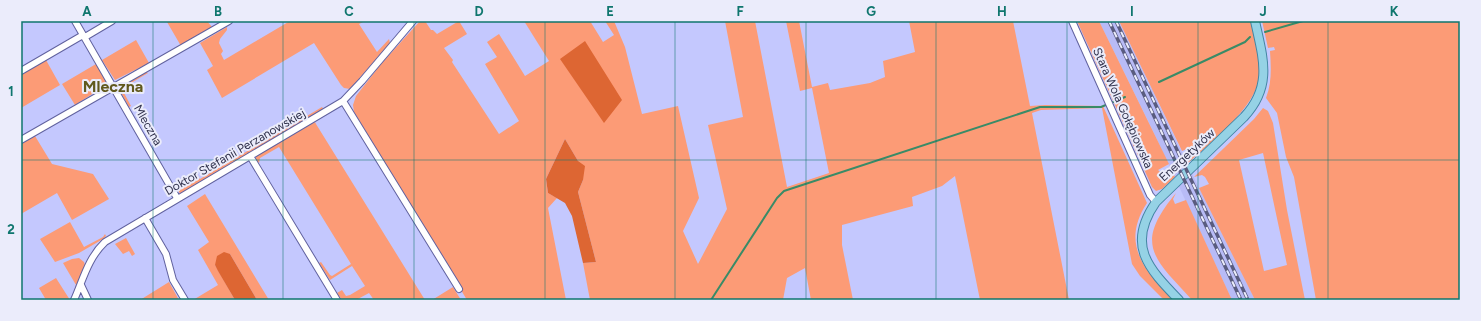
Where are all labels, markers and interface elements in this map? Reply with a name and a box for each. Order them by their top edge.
text: A [82,4,92,19]
text: B [214,4,222,19]
text: C [344,4,354,19]
text: D [474,4,484,19]
text: E [606,4,614,19]
text: F [736,4,744,19]
text: G [866,4,876,19]
text: H [997,4,1007,19]
text: I [1130,4,1134,19]
text: J [1259,4,1267,19]
text: K [1390,4,1399,19]
street label: Stara Wola Gołębiowska [1090,46,1156,170]
district label: Mleczna [83,77,143,96]
text: 1 [8,84,14,99]
street label: Mleczna [131,102,165,148]
street label: Doktor Stefanii Perzanowskiej [162,106,308,198]
street label: Energetyków [1156,125,1218,184]
text: 2 [7,222,15,237]

